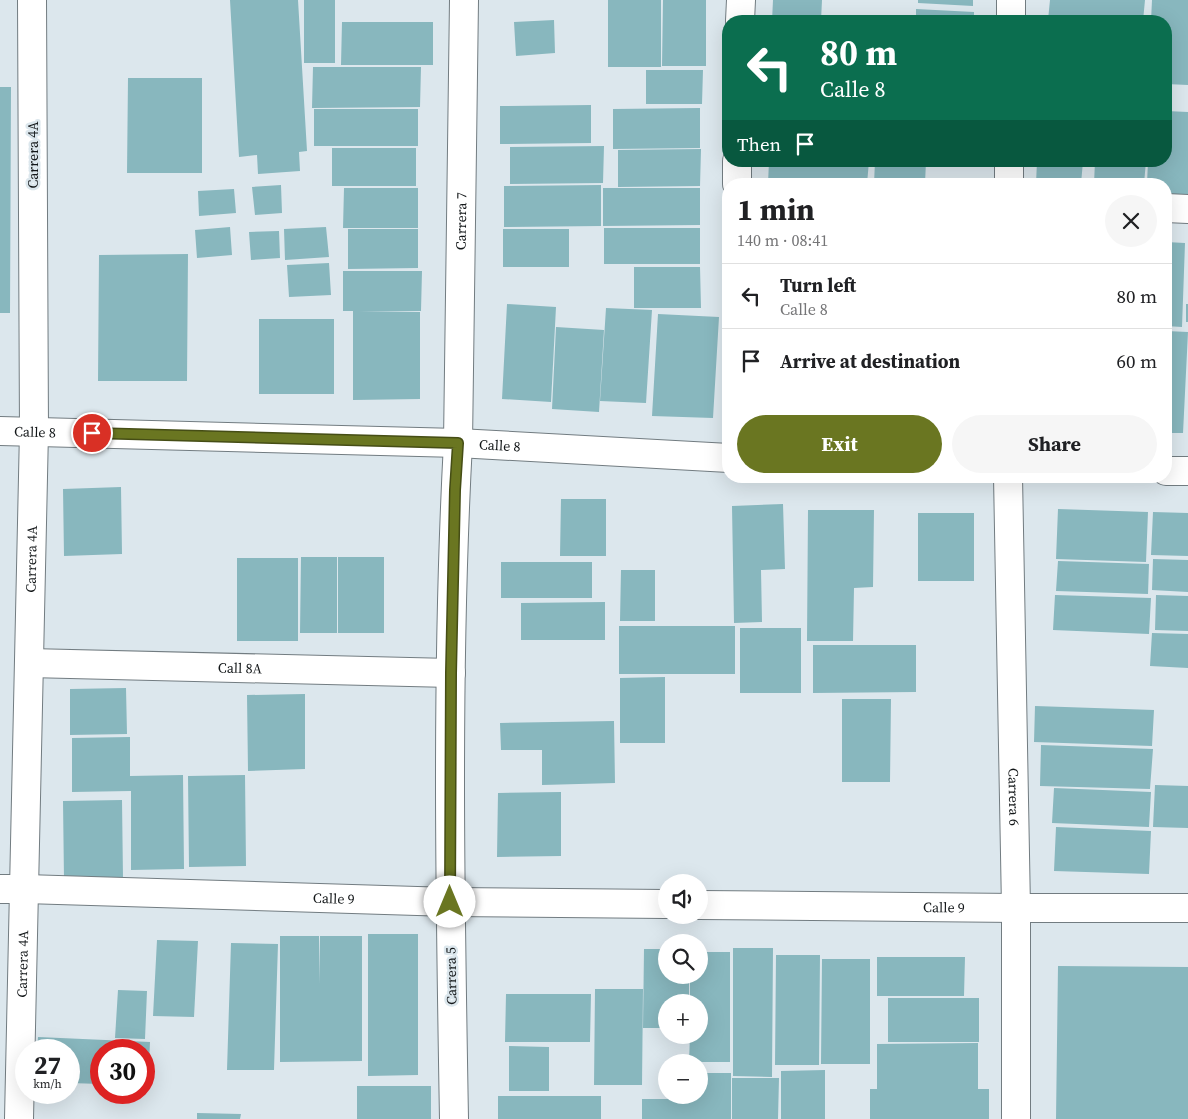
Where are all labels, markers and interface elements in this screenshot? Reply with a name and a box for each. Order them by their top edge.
text: 80 m [820,29,897,77]
icon: left [737,35,802,100]
text: Calle 8 [820,74,886,104]
street label: Carrera 4A [23,121,43,189]
icon: arrive [791,130,819,158]
text: Then [737,131,781,157]
text: 1 min [737,189,815,230]
street label: Carrera 7 [451,192,471,250]
button: close [1105,195,1157,247]
text: 140 m · 08:41 [737,229,828,251]
text: Turn left [780,272,856,298]
icon: left [737,282,765,310]
text: 80 m [1116,283,1157,309]
text: Calle 8 [780,298,828,320]
icon: arrive [737,347,765,375]
text: Arrive at destination [780,348,960,374]
text: 60 m [1116,348,1157,374]
pin [71,412,113,454]
button: Exit [737,415,942,473]
button: Share [952,415,1157,473]
icon: arrive [78,419,106,447]
street label: Calle 8 [14,421,56,442]
street label: Calle 8 [478,434,521,456]
street label: Carrera 4A [20,525,42,593]
street label: Call 8A [218,657,263,679]
street label: Carrera 6 [1003,768,1024,826]
map controls [658,874,708,1104]
button: sound [658,874,708,924]
position arrow [423,875,475,927]
street label: Calle 9 [313,888,355,909]
street label: Calle 9 [923,897,965,918]
street label: Carrera 4A [12,929,33,998]
button: search [658,934,708,984]
street label: Carrera 5 [440,947,462,1005]
button: + [658,994,708,1044]
speed limit sign: 30 [90,1039,155,1104]
text: 27 [34,1048,61,1082]
button: − [658,1054,708,1104]
text: km/h [33,1076,62,1092]

